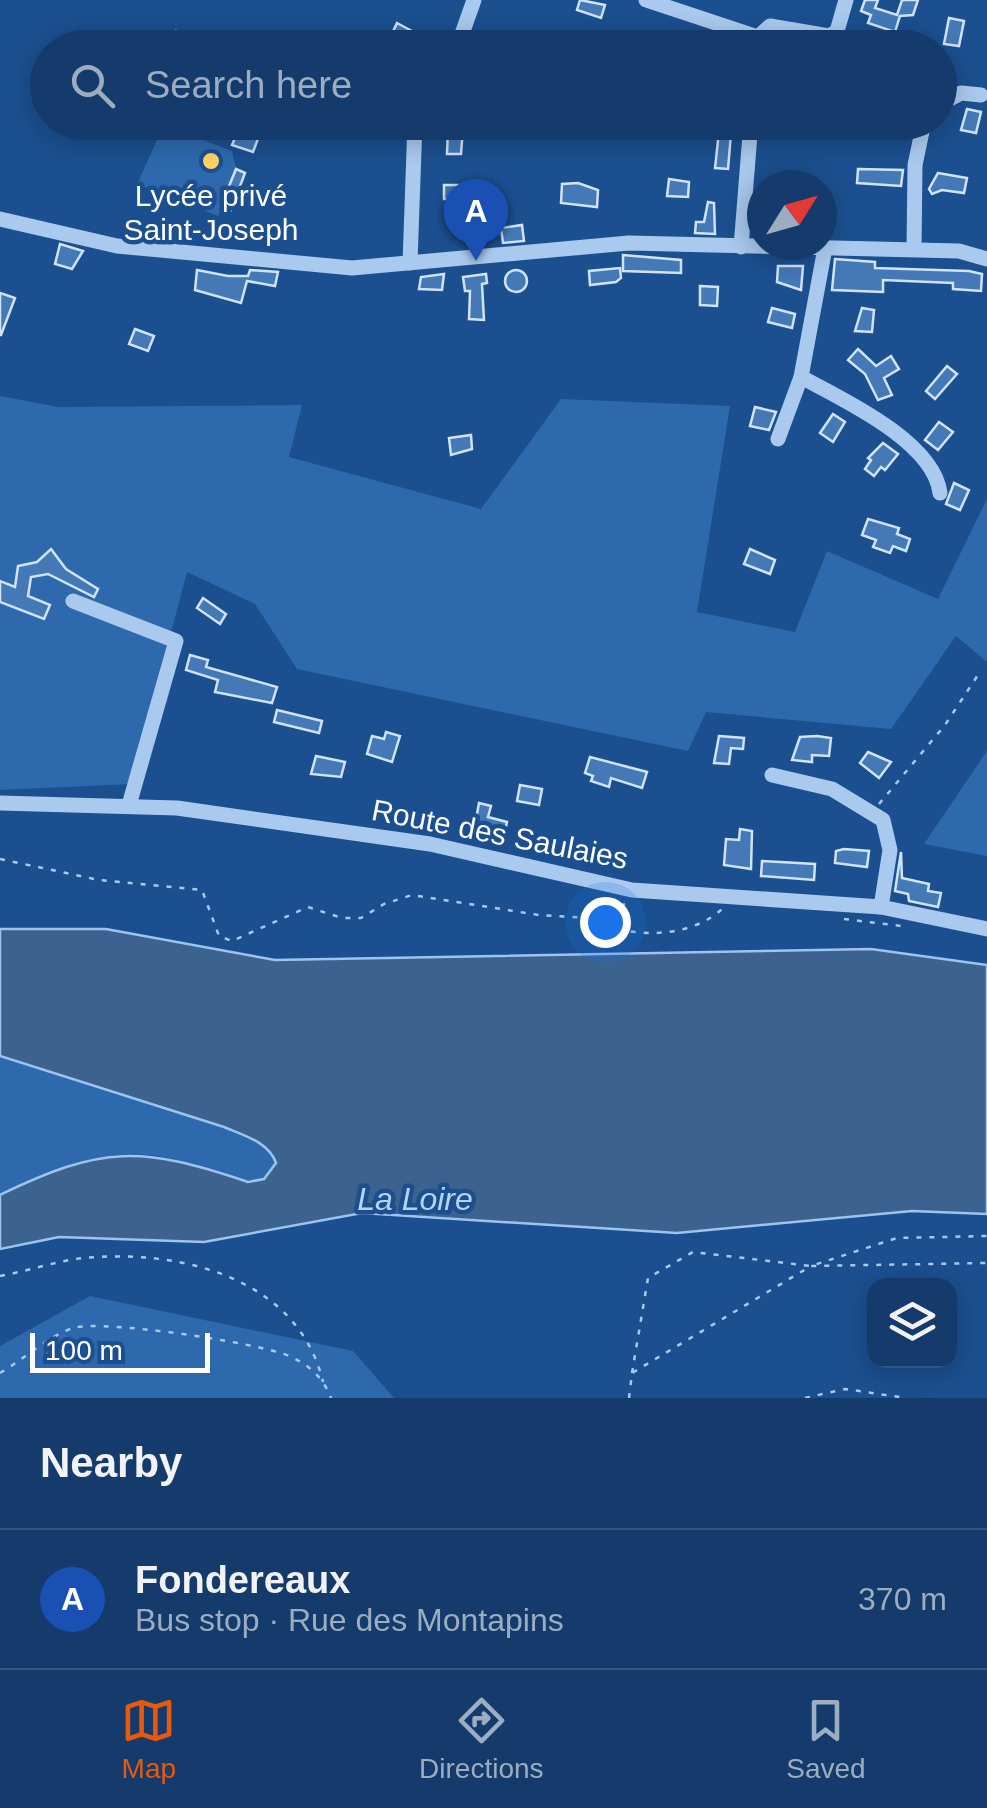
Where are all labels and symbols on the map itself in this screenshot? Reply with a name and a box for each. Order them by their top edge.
marker: Lycée privé Saint-Joseph [200,150,222,172]
north arrow [747,170,837,260]
pin: A [444,178,508,261]
place label: Lycée privé Saint-Joseph [123,179,299,246]
street label: Route des Saulaies [369,793,631,875]
your location [580,897,631,948]
water label: La Loire [357,1181,473,1217]
scale bar [30,1328,210,1372]

